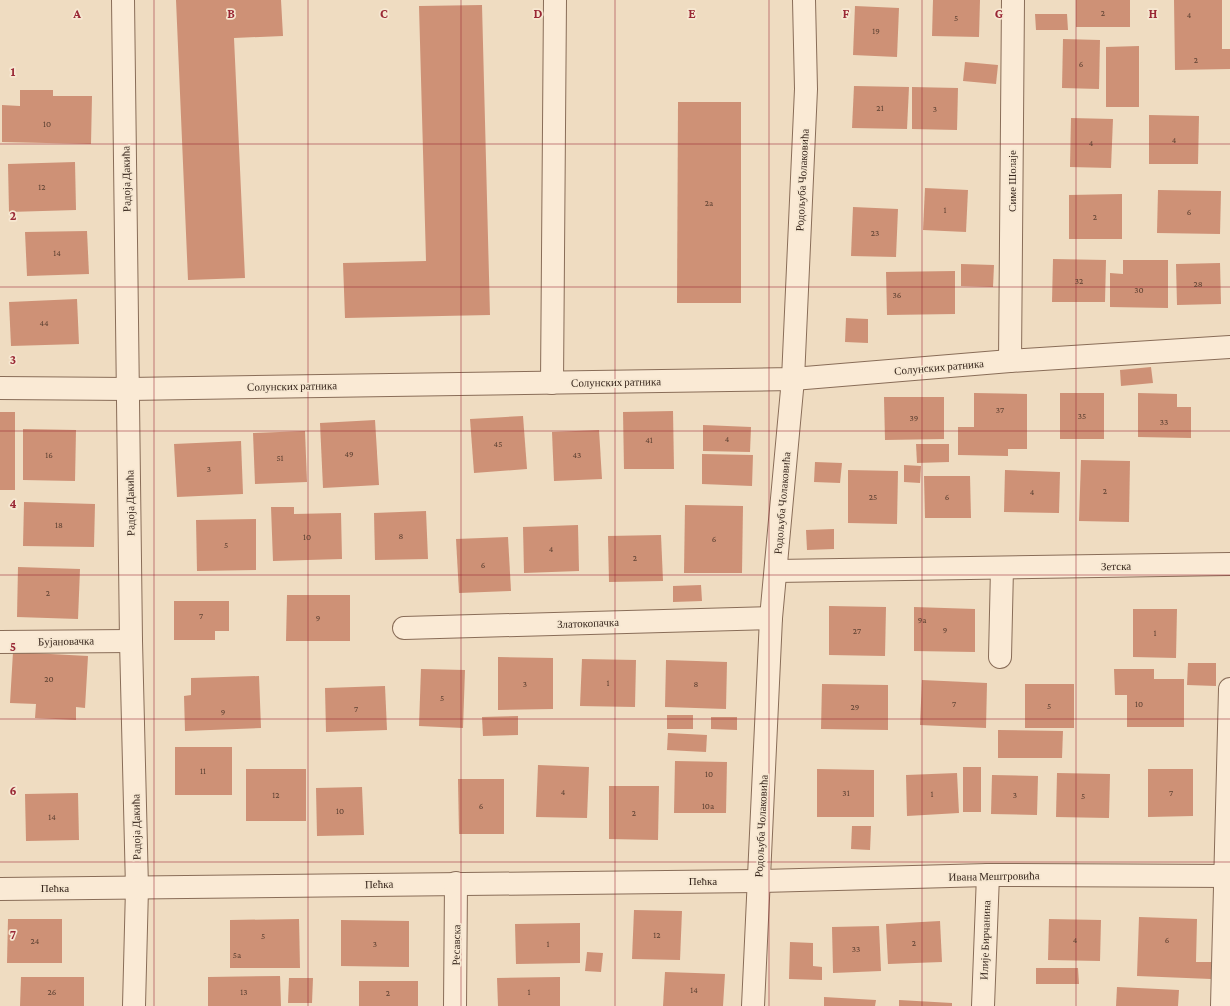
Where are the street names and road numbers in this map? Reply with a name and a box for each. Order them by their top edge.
street label: Родољуба Чолаковића [793,128,811,232]
street label: Радоја Дакића [119,146,133,212]
street label: Симе Шолаје [1006,150,1018,212]
street label: Солунских ратника [894,357,984,377]
street label: Солунских ратника [571,375,661,389]
street label: Солунских ратника [247,379,337,393]
street label: Родољуба Чолаковића [772,451,792,555]
street label: Радоја Дакића [123,470,137,536]
street label: Зетска [1101,560,1131,572]
street label: Златокопачка [557,616,619,630]
street label: Бујановачка [38,635,94,647]
street label: Родољуба Чолаковића [752,774,770,878]
street label: Радоја Дакића [129,794,143,860]
street label: Ивана Мештровића [948,869,1040,883]
street label: Пећка [689,875,717,887]
street label: Пећка [365,878,393,890]
street label: Пећка [41,882,69,894]
street label: Илије Бирчанина [978,900,992,980]
street label: Ресавска [450,924,462,966]

